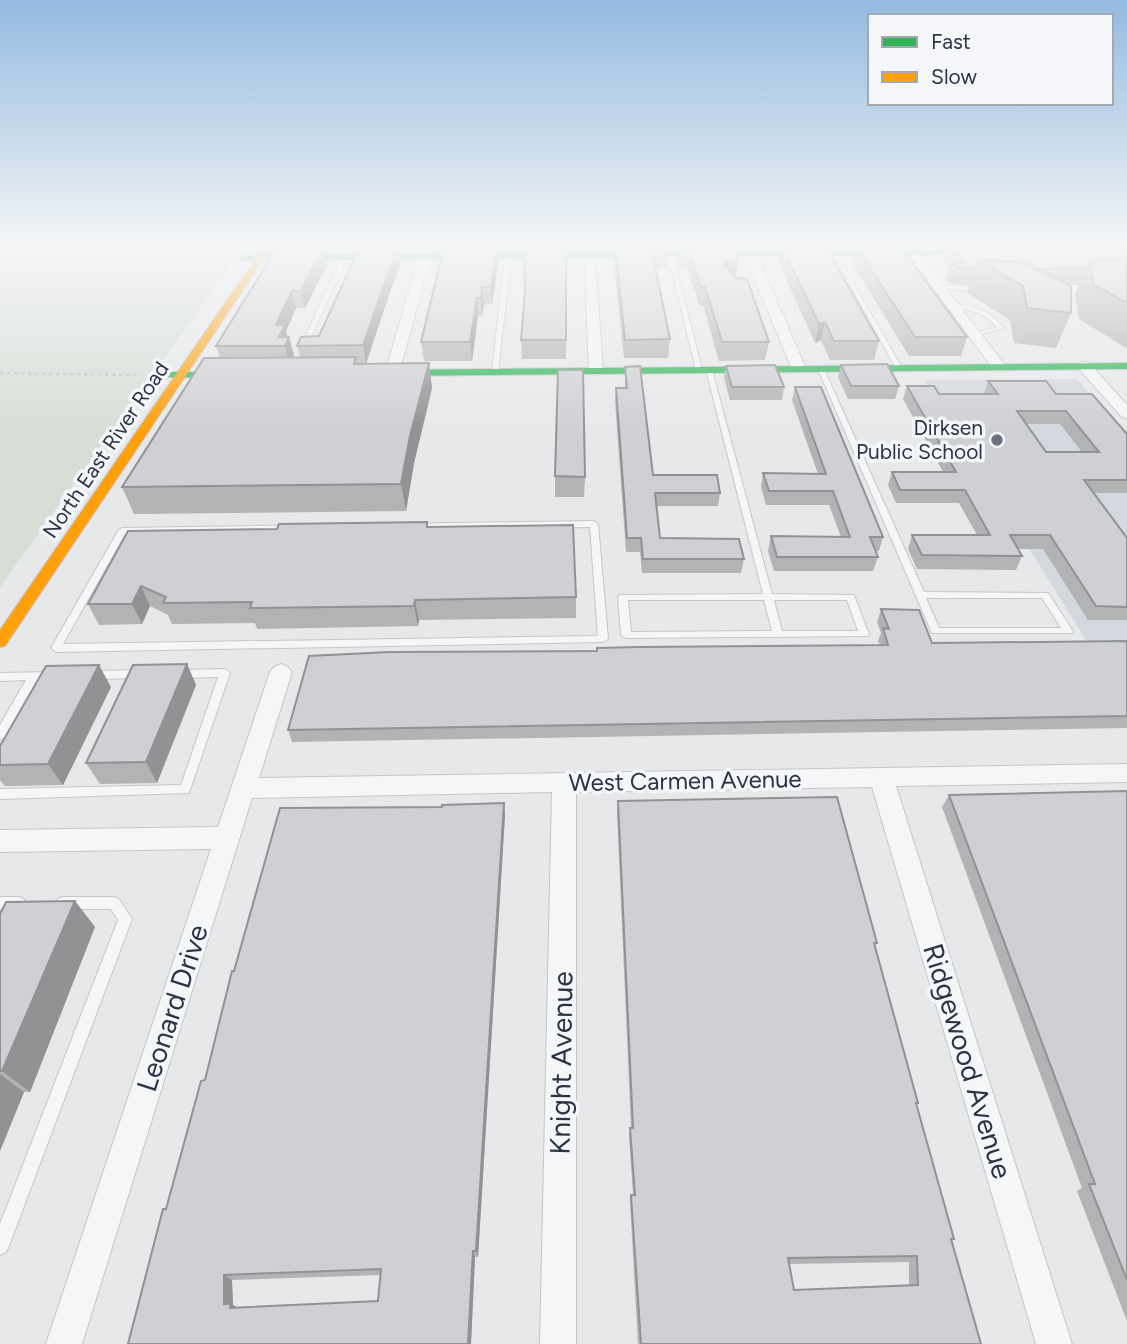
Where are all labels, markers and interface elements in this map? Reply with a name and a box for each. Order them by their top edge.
legend [868,14,1113,105]
text: Fast [931,29,971,54]
text: Slow [931,64,977,89]
street label: North East River Road [37,357,174,543]
place label: Dirksen Public School [856,415,983,464]
marker: Dirksen Public School [989,432,1005,448]
street label: West Carmen Avenue [568,764,802,797]
street label: Leonard Drive [129,920,215,1096]
street label: Ridgewood Avenue [916,939,1020,1183]
street label: Knight Avenue [542,971,580,1155]

